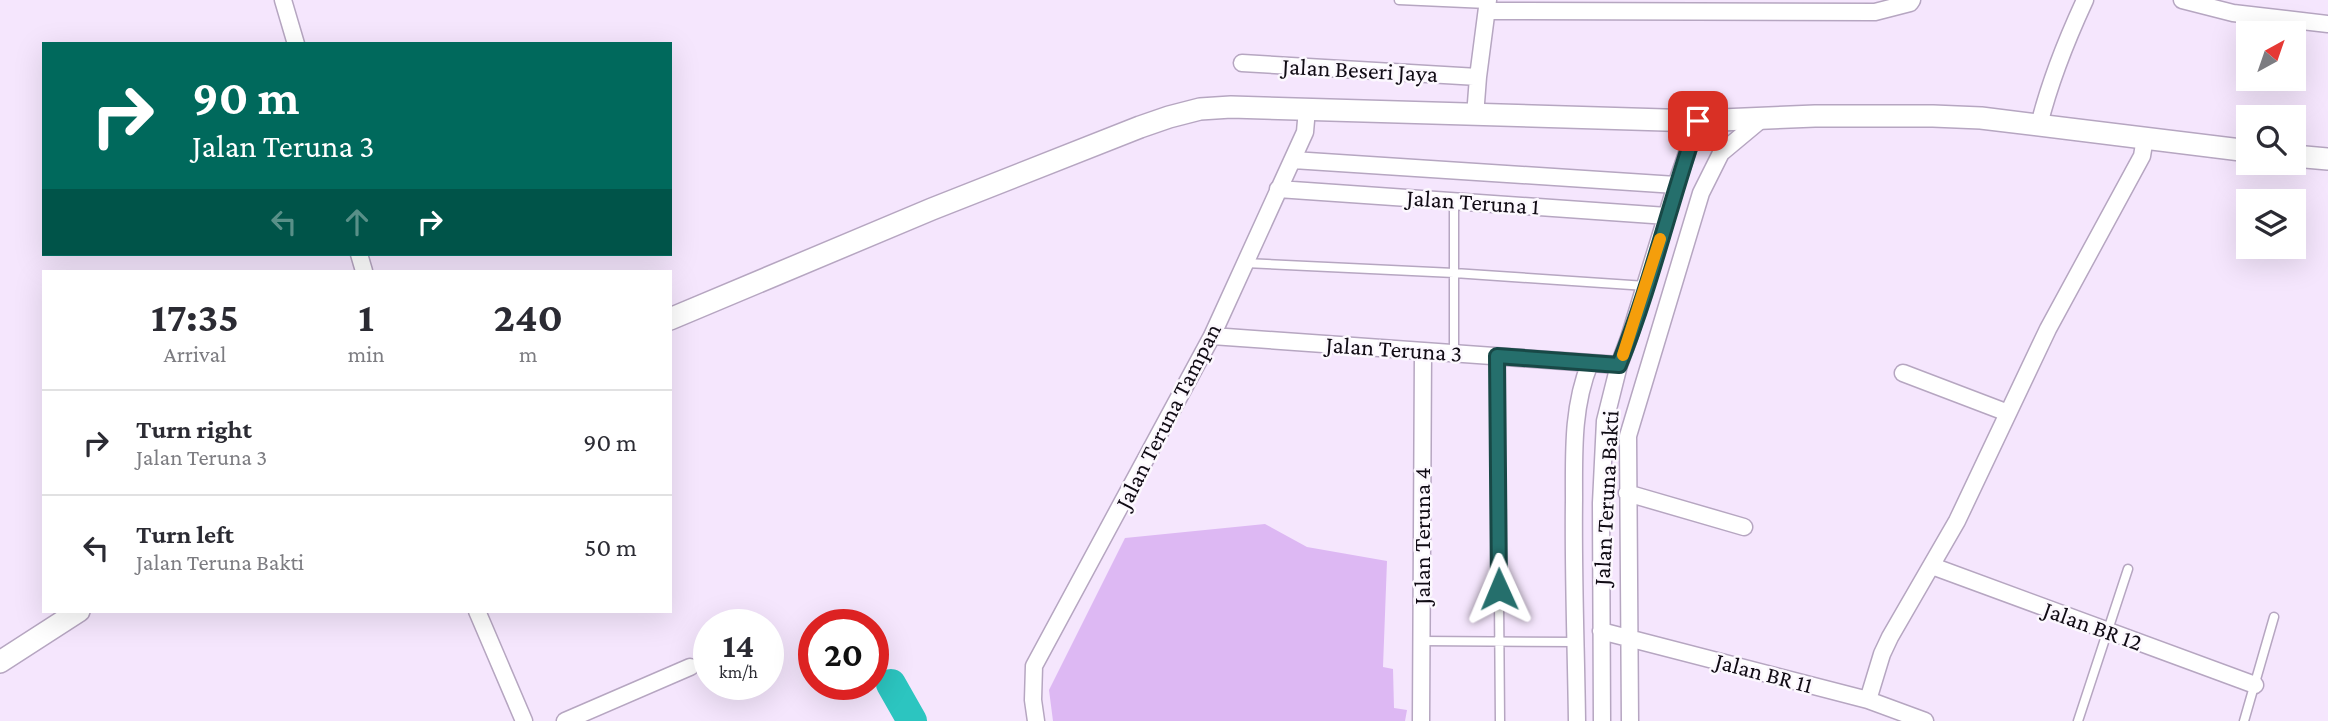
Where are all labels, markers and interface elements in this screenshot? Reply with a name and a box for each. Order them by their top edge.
north arrow [2236,21,2306,91]
map controls [2236,21,2306,259]
street label: Jalan Beseri Jaya [1279,52,1439,87]
icon: right [77,70,168,161]
text: 90 m [192,70,299,125]
pin [1668,91,1728,151]
icon: arrive [1679,102,1717,140]
button: search [2236,105,2306,175]
text: Jalan Teruna 3 [192,128,374,164]
street label: Jalan Teruna 1 [1404,183,1541,220]
button: layers [2236,189,2306,259]
icon: left [265,203,303,241]
icon: ahead [338,203,376,241]
icon: right [411,203,449,241]
text: 17:35 [151,293,239,340]
text: 1 [358,293,374,340]
text: 240 [494,293,563,340]
street label: Jalan Teruna Tampan [1108,318,1226,515]
street label: Jalan Teruna 3 [1323,330,1463,367]
text: Arrival [164,341,226,367]
text: min [348,341,385,367]
text: m [519,341,538,367]
street label: Jalan Teruna Bakti [1587,410,1624,588]
text: Turn right [136,415,252,444]
icon: right [77,424,115,462]
text: 90 m [583,428,637,457]
text: Jalan Teruna 3 [136,444,267,470]
street label: Jalan Teruna 4 [1408,467,1435,607]
text: Turn left [136,520,234,549]
icon: left [77,529,115,567]
text: 50 m [584,533,637,562]
text: Jalan Teruna Bakti [136,549,304,575]
position arrow [1462,552,1536,626]
street label: Jalan BR 12 [2038,594,2146,656]
speed limit sign: 20 [798,609,889,700]
text: 14 [723,626,754,665]
street label: Jalan BR 11 [1710,646,1816,698]
text: km/h [719,662,758,682]

